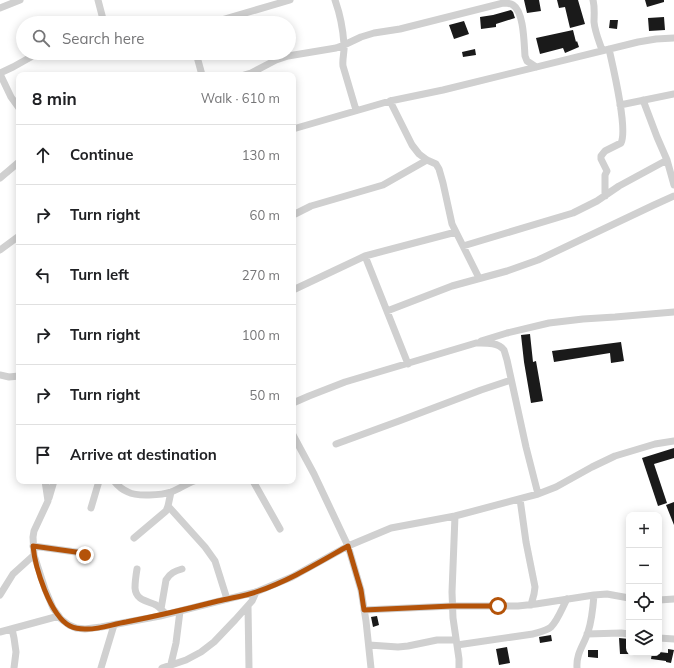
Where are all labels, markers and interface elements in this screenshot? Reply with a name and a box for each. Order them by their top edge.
search box [16,16,296,60]
icon: search [30,27,52,49]
text: Search here [62,29,144,48]
text: 8 min [32,88,77,109]
text: Walk · 610 m [201,90,280,106]
icon: ahead [32,144,54,166]
text: Continue [70,145,133,164]
text: 130 m [242,147,280,163]
icon: right [32,204,54,226]
text: Turn right [70,205,140,224]
text: 60 m [250,207,280,223]
icon: left [32,264,54,286]
text: Turn left [70,265,129,284]
text: 270 m [242,267,280,283]
icon: right [32,324,54,346]
text: Turn right [70,325,140,344]
text: 100 m [242,327,280,343]
icon: right [32,384,54,406]
text: Turn right [70,385,140,404]
text: 50 m [250,387,280,403]
icon: arrive [32,444,54,466]
text: Arrive at destination [70,445,217,464]
map controls [626,512,662,656]
button: + [626,512,662,548]
route end [76,546,94,564]
button: − [626,548,662,584]
button: locate [626,584,662,620]
route start [489,597,507,615]
button: layers [626,620,662,656]

